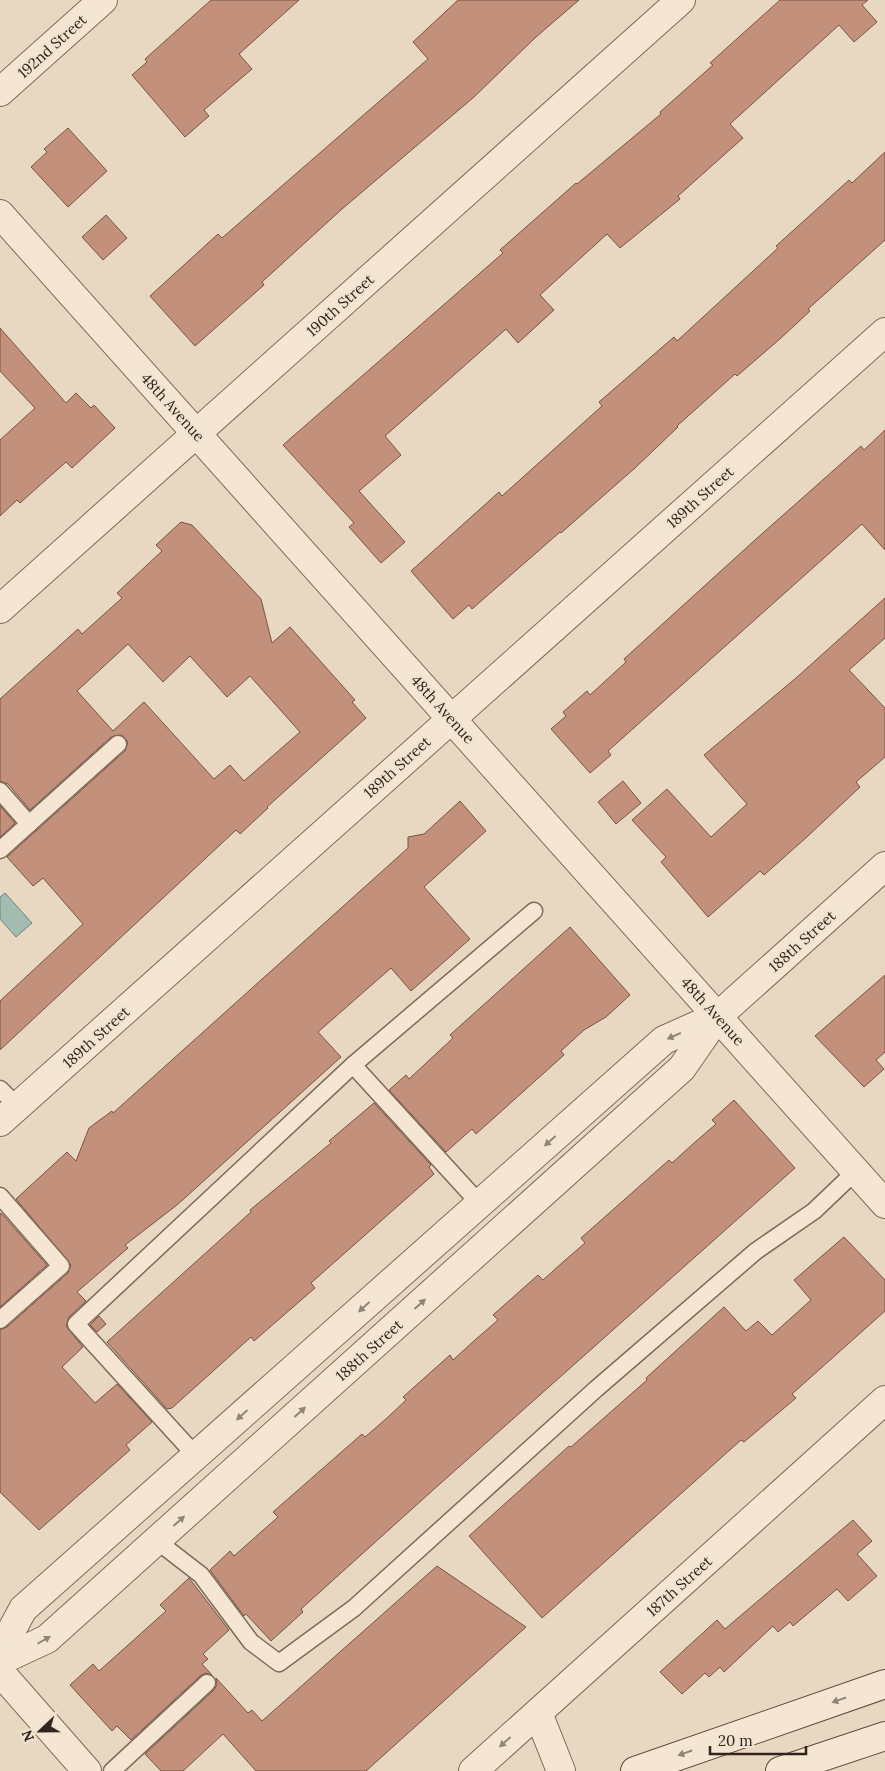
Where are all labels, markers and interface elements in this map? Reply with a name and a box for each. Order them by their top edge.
street label: 192nd Street [13,10,91,82]
street label: 190th Street [302,269,378,340]
street label: 48th Avenue [137,369,209,445]
street label: 189th Street [663,462,738,532]
street label: 48th Avenue [407,671,479,747]
street label: 189th Street [360,732,435,802]
street label: 188th Street [765,906,840,976]
street label: 48th Avenue [677,973,749,1049]
street label: 189th Street [59,1002,134,1072]
one-way arrow [667,1032,681,1040]
one-way arrow [545,1135,557,1147]
one-way arrow [414,1298,427,1309]
one-way arrow [358,1301,370,1313]
street label: 188th Street [332,1315,407,1385]
one-way arrow [293,1407,306,1418]
one-way arrow [237,1409,249,1421]
one-way arrow [173,1515,185,1527]
street label: 187th Street [642,1551,716,1621]
one-way arrow [37,1635,50,1644]
one-way arrow [831,1696,846,1704]
north arrow [15,1706,65,1756]
scale bar [710,1724,806,1756]
text: N [18,1727,38,1744]
text: 20 m [718,1731,753,1750]
one-way arrow [500,1736,512,1748]
one-way arrow [678,1750,693,1757]

